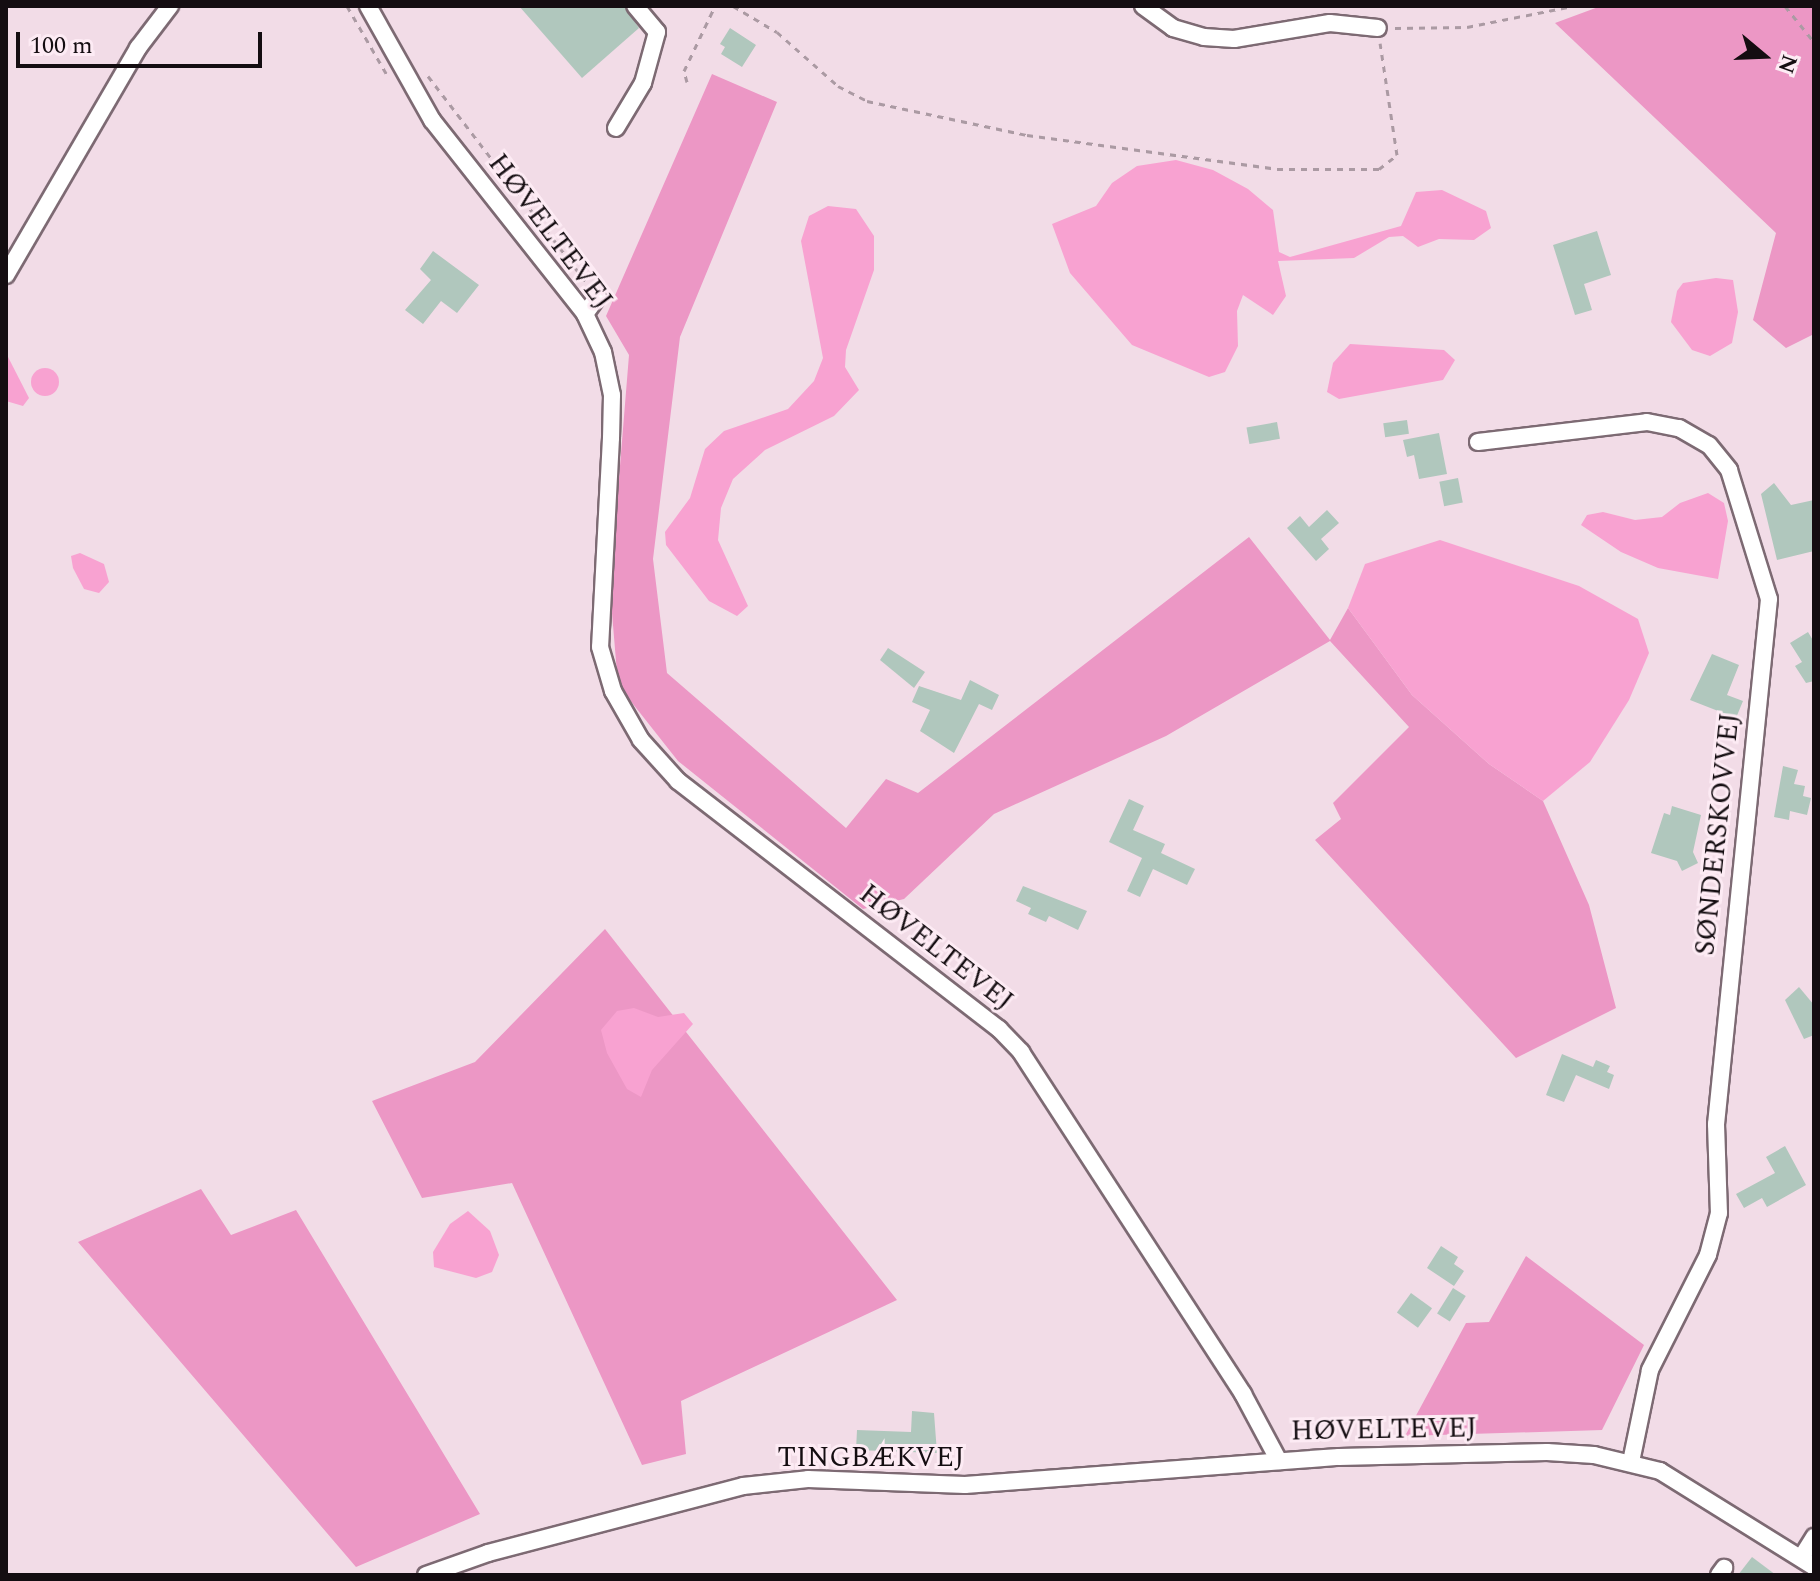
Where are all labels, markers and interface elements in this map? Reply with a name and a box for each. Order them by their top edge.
scale bar [20,16,266,66]
north arrow [1724,16,1804,96]
text: 100 m [30,28,93,64]
text: N [1769,50,1806,78]
street label: HØVELTEVEJ [480,147,620,317]
street label: SØNDERSKOVVEJ [1689,711,1747,957]
street label: HØVELTEVEJ [852,877,1020,1019]
street label: HØVELTEVEJ [1290,1412,1478,1448]
street label: TINGBÆKVEJ [777,1441,965,1475]

